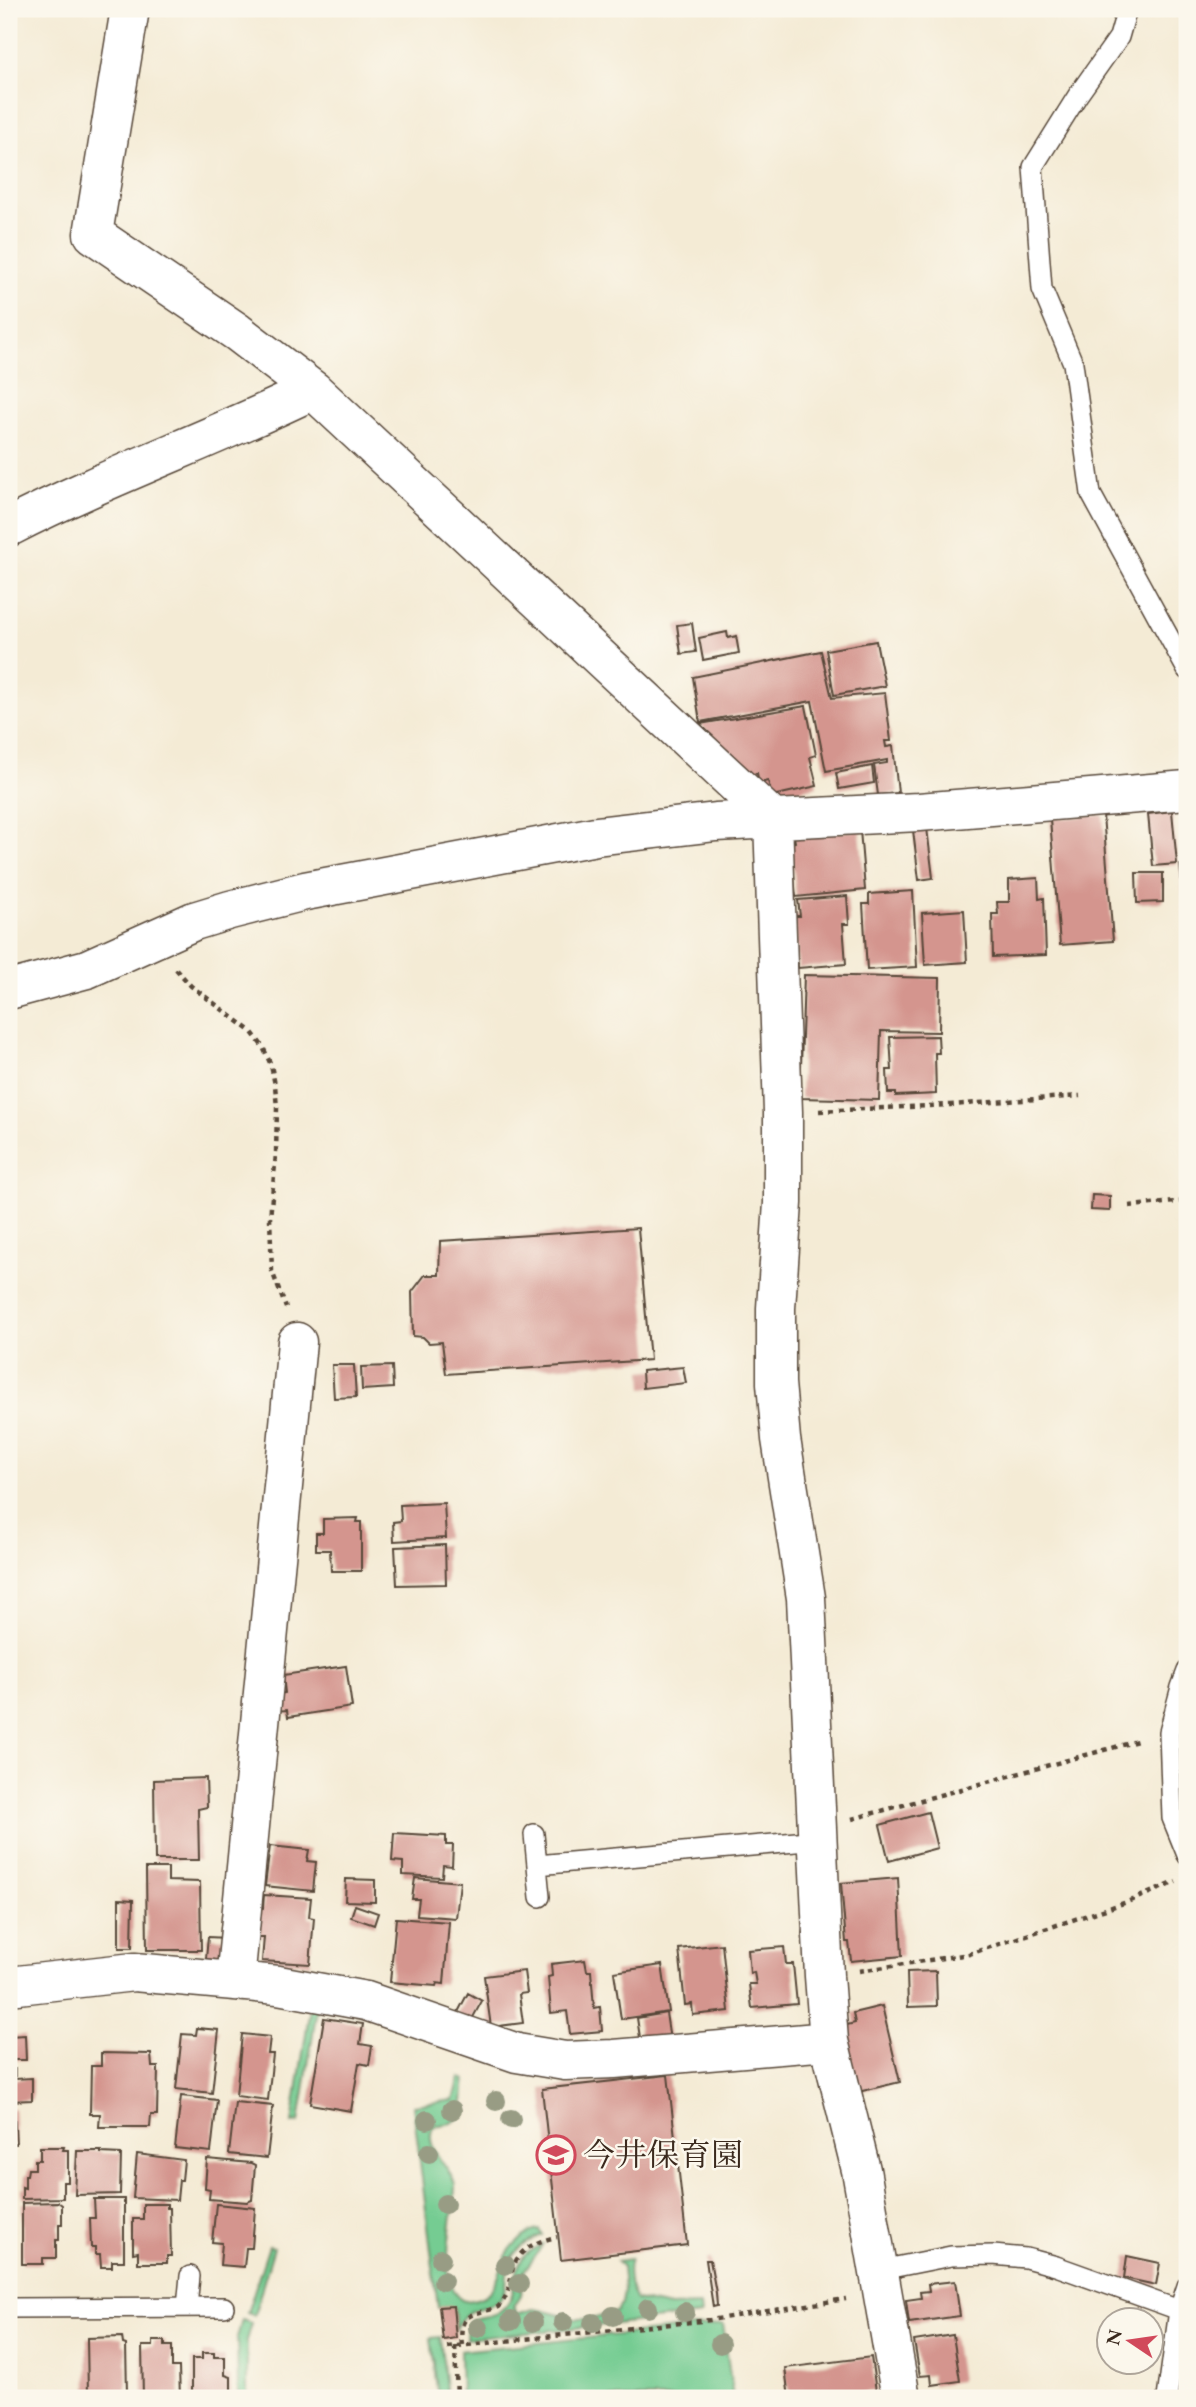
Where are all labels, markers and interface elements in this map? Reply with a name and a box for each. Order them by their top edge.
school or university icon: 今井保育園 [535,2134,577,2176]
place label: 今井保育園 [583,2134,743,2176]
north arrow [1094,2306,1164,2376]
text: N [1100,2326,1128,2348]

